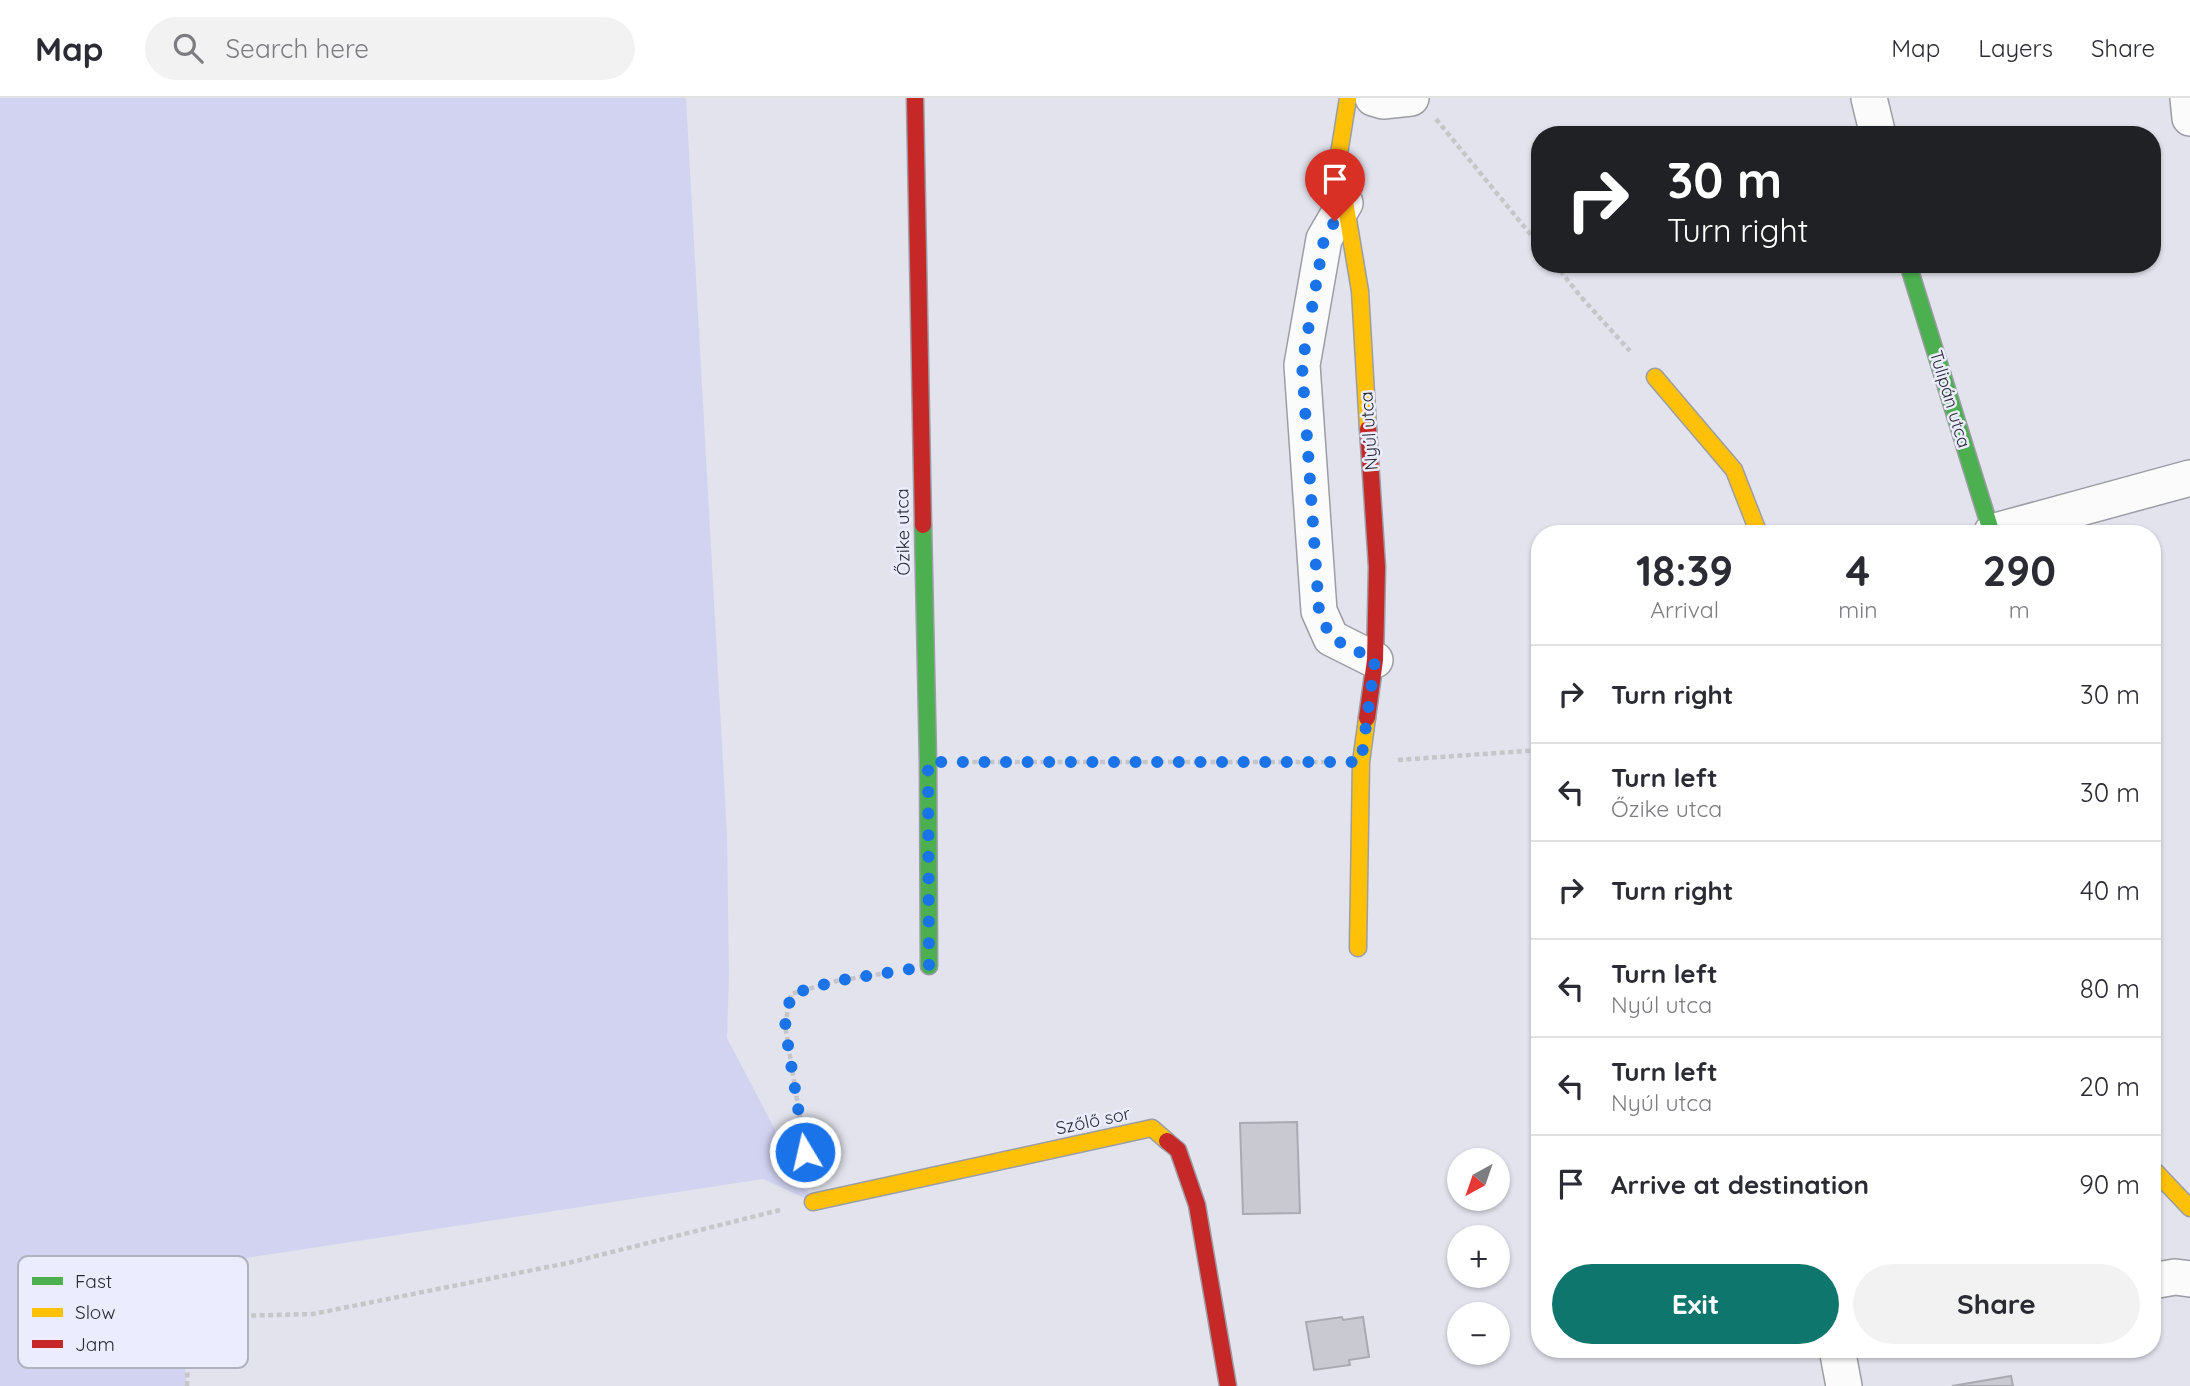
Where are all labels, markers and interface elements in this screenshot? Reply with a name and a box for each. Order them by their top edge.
search box [145,17,635,80]
text: Map [35,28,103,69]
icon: search [169,29,207,67]
text: Search here [225,32,369,65]
text: Map [1891,33,1940,63]
text: Layers [1978,33,2053,63]
text: Share [2091,33,2155,63]
pin [1305,149,1365,221]
text: 30 m [1667,149,1782,210]
icon: right [1552,154,1643,245]
icon: arrive [1316,160,1354,198]
text: Turn right [1667,210,1808,250]
street label: Tulipán utca [1925,347,1976,450]
street label: Nyúl utca [1354,391,1383,471]
street label: Őzike utca [890,488,915,576]
text: 18:39 [1636,544,1733,597]
text: 4 [1845,544,1870,597]
text: 290 [1982,544,2056,597]
text: Arrival [1650,595,1719,624]
text: min [1838,595,1877,624]
text: m [2009,595,2030,624]
icon: right [1552,675,1590,713]
text: Turn right [1611,678,1733,711]
text: 30 m [2080,678,2140,711]
text: Turn left [1611,761,1718,794]
icon: left [1552,773,1590,811]
text: 30 m [2080,776,2140,809]
text: Őzike utca [1611,794,1722,823]
icon: right [1552,871,1590,909]
text: Turn right [1611,874,1733,907]
text: 40 m [2080,874,2140,907]
text: Turn left [1611,957,1718,990]
icon: left [1552,969,1590,1007]
text: 80 m [2080,972,2140,1005]
text: Nyúl utca [1611,990,1712,1019]
text: Turn left [1611,1055,1718,1088]
icon: left [1552,1067,1590,1105]
text: 20 m [2079,1070,2140,1103]
text: Nyúl utca [1611,1088,1712,1117]
street label: Szőlő sor [1053,1101,1132,1140]
position arrow [768,1115,842,1189]
north arrow [1447,1148,1510,1211]
map controls [1447,1148,1510,1365]
icon: arrive [1552,1165,1590,1203]
text: Arrive at destination [1611,1168,1869,1201]
text: 90 m [2079,1168,2140,1201]
button: + [1447,1225,1510,1288]
legend [18,1256,248,1368]
button: Exit [1552,1264,1839,1344]
button: Share [1853,1264,2140,1344]
text: Fast [75,1269,112,1293]
text: Slow [75,1300,116,1324]
button: − [1447,1302,1510,1365]
text: Jam [75,1332,115,1356]

